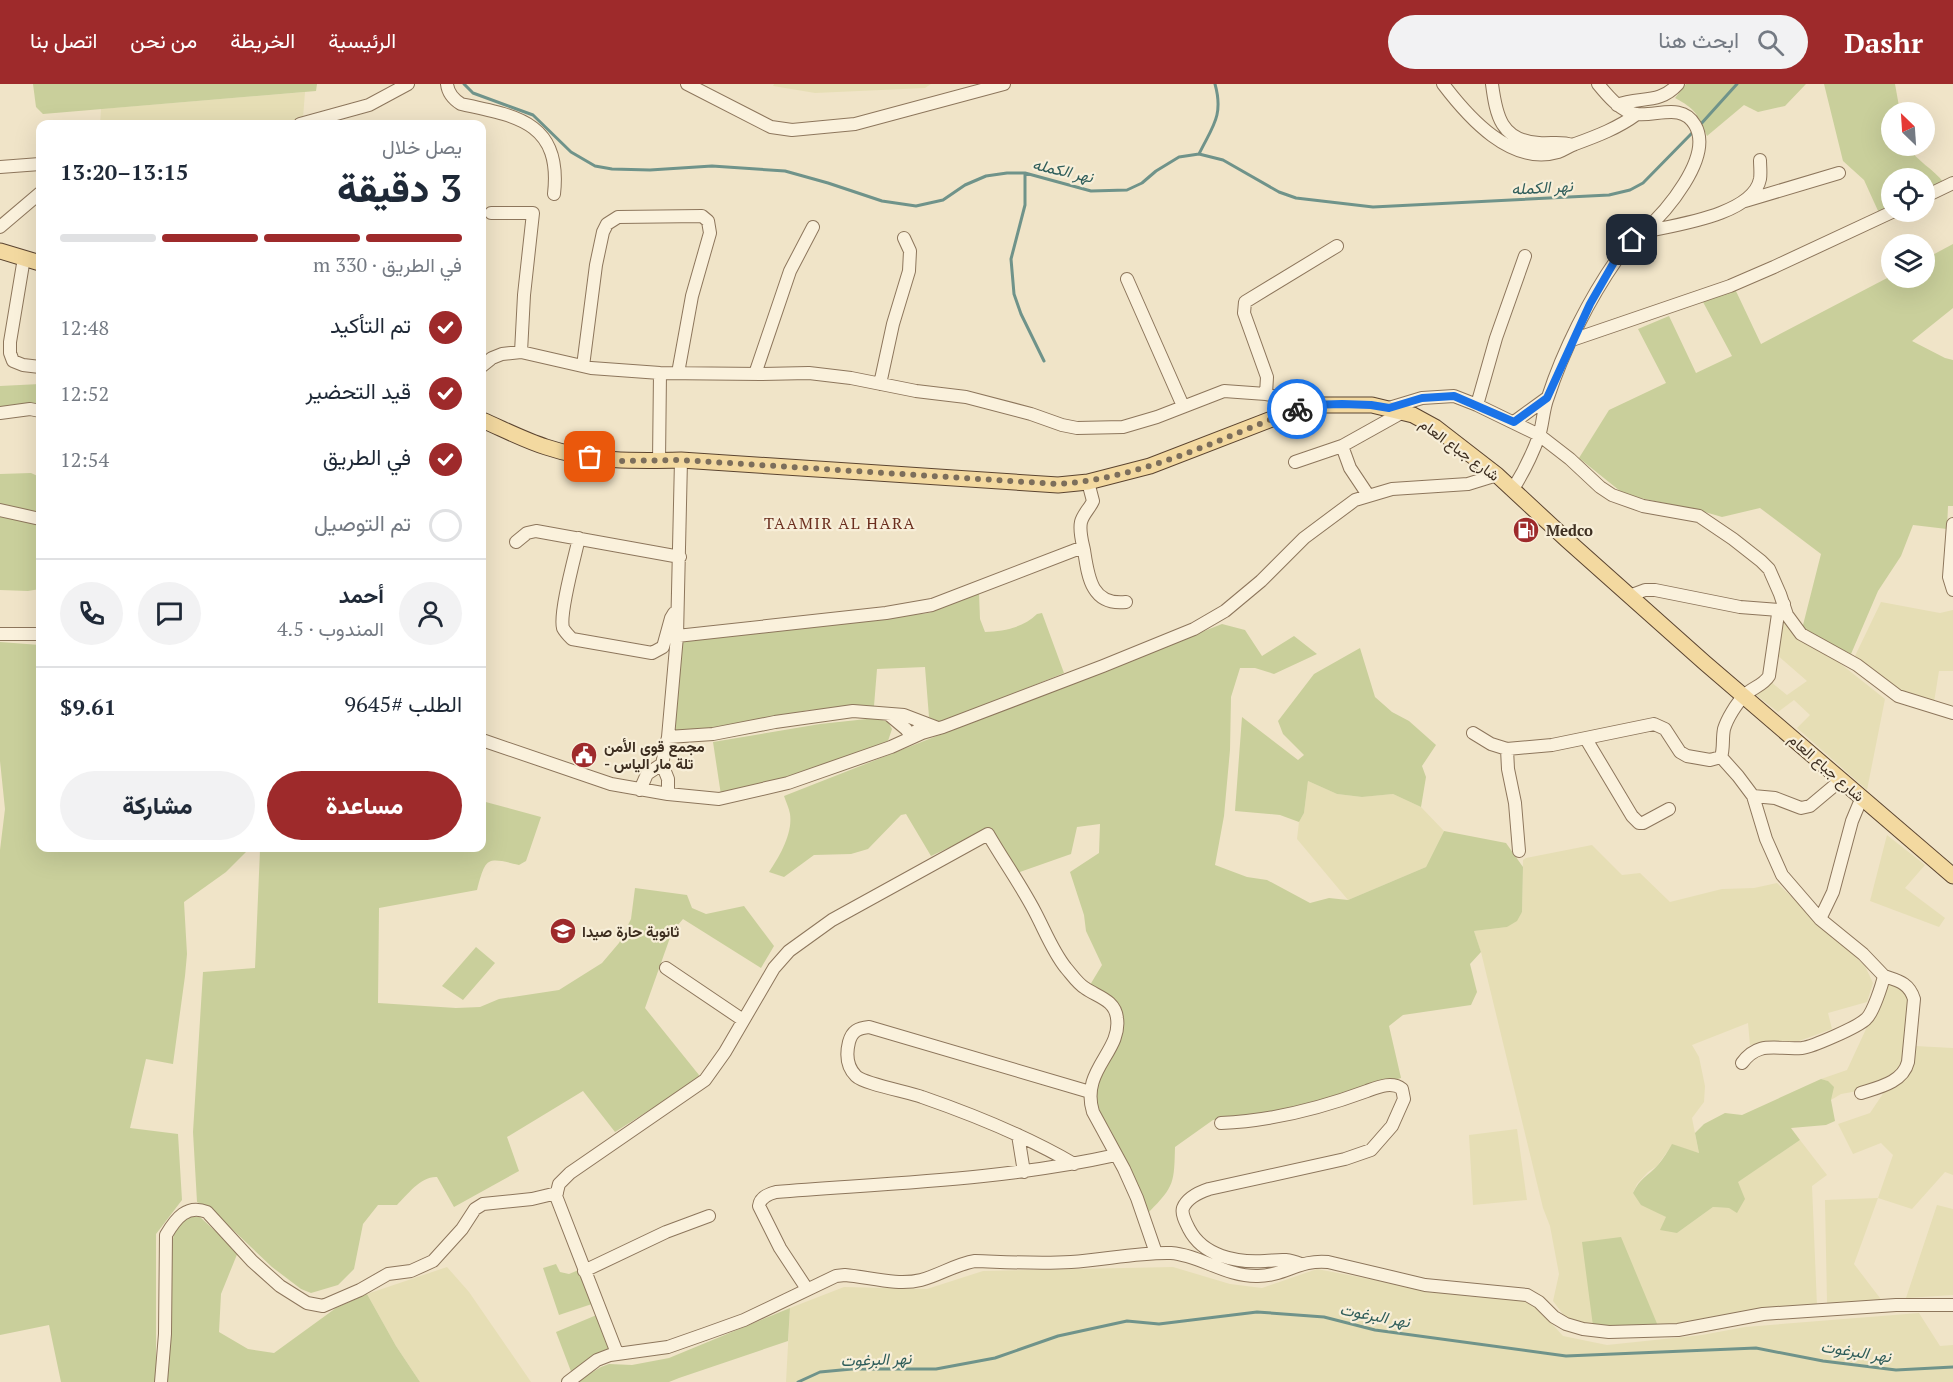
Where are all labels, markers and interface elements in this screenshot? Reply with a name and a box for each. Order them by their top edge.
search box [1388,15,1808,69]
text: Dashr [1844,24,1923,61]
text: ابحث هنا [1658,25,1739,54]
text: اتصل بنا [30,26,97,54]
text: من نحن [130,26,197,54]
text: الخريطة [230,26,295,54]
text: الرئيسية [328,26,396,54]
icon: search [1754,26,1787,59]
north arrow [1881,102,1935,156]
map controls [1881,102,1935,288]
text: يصل خلال [382,133,462,160]
water label: نهر الكمله [1030,152,1097,188]
text: 13:15–13:20 [60,157,188,186]
text: 3 دقيقة [337,161,462,213]
button: locate [1881,168,1935,222]
water label: نهر الكمله [1511,174,1575,200]
pin [1606,214,1657,265]
icon: home [1615,223,1648,256]
button: layers [1881,234,1935,288]
text: في الطريق · 330 m [313,251,462,278]
text: تم التأكيد [330,310,411,339]
icon: check [429,311,462,344]
text: 12:48 [60,314,109,341]
text: قيد التحضير [305,376,411,405]
icon: check [429,377,462,410]
courier [1267,379,1327,439]
text: 12:52 [60,380,109,407]
icon: bike [1281,393,1314,426]
street label: شارع جباع العام [1415,413,1504,487]
pin [564,431,615,482]
icon: bag [573,440,606,473]
text: في الطريق [323,442,411,471]
icon: check [429,443,462,476]
text: 12:54 [60,446,109,473]
text: تم التوصيل [314,508,411,537]
district label: TAAMIR AL HARA [764,512,916,534]
fuel station icon: Medco [1511,515,1541,545]
place label: Medco [1546,520,1593,540]
text: أحمد [339,580,384,609]
button: phone [60,582,123,645]
button: chat [138,582,201,645]
button: person [399,582,462,645]
text: المندوب · 4.5 [277,615,384,642]
text: الطلب #9645 [344,689,462,718]
text: $9.61 [60,692,116,721]
street label: شارع جباع العام [1783,728,1869,807]
place label: مجمع قوى الأمن - تلة مار الياس [604,736,705,773]
public building icon: مجمع قوى الأمن - تلة مار الياس [569,740,599,770]
button: مشاركة [60,771,255,840]
button: مساعدة [267,771,462,840]
school or university icon: ثانوية حارة صيدا [548,916,578,946]
place label: ثانوية حارة صيدا [582,921,679,941]
water label: نهر البرغوت [1338,1297,1413,1333]
water label: نهر البرغوت [1819,1335,1894,1368]
water label: نهر البرغوت [840,1347,913,1371]

